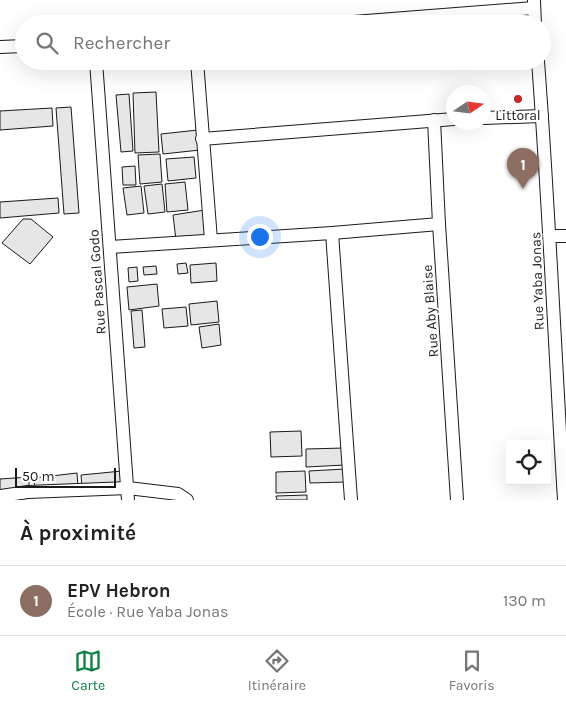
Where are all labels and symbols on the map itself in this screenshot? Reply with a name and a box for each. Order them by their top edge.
north arrow [446,85,491,130]
marker: Littoral [512,93,524,105]
place label: Littoral [495,107,541,124]
pin: 1 [507,148,539,189]
your location [247,224,273,250]
street label: Rue Pascal Godo [85,229,110,335]
street label: Rue Yaba Jonas [527,232,548,330]
street label: Rue Aby Blaise [419,264,442,358]
scale bar [15,465,116,488]

